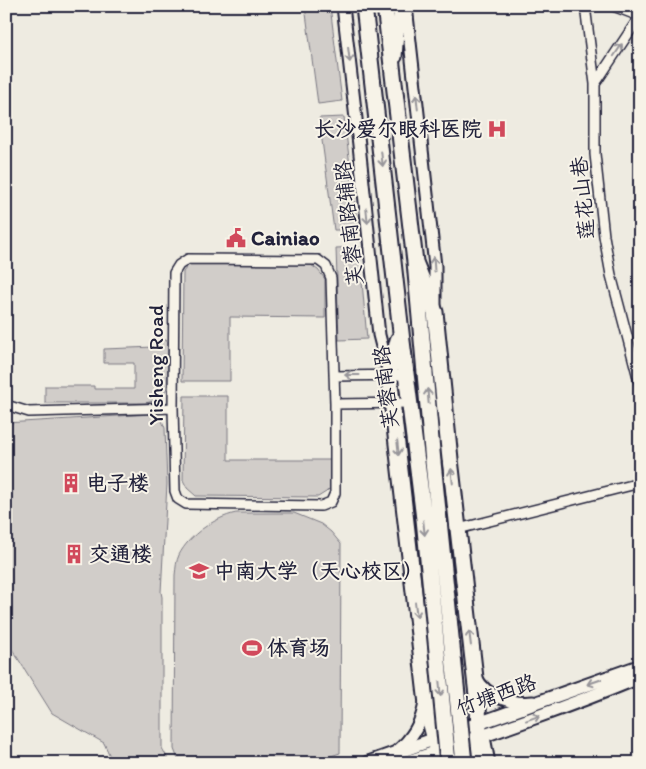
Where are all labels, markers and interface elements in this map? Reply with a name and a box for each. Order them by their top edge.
one-way arrow [613,44,623,58]
one-way arrow [344,46,354,62]
one-way arrow [412,94,422,110]
place label: 长沙爱尔眼科医院 [314,116,482,141]
hospital icon: 长沙爱尔眼科医院 [486,118,508,140]
one-way arrow [377,151,387,167]
street label: 莲花山巷 [566,155,599,241]
street label: 芙蓉南路辅路 [329,159,368,287]
one-way arrow [362,208,372,224]
place label: Cainiao [251,225,320,250]
public building icon: Cainiao [225,227,247,249]
one-way arrow [429,256,439,272]
street label: Yisheng Road [143,305,168,425]
street label: 芙蓉南路 [368,344,403,430]
one-way arrow [345,371,361,380]
one-way arrow [423,388,432,404]
one-way arrow [393,440,403,456]
one-way arrow [447,469,457,485]
place label: 电子楼 [86,470,149,495]
building icon: 电子楼 [60,472,82,494]
one-way arrow [420,519,429,535]
place label: 交通楼 [89,541,152,566]
building icon: 交通楼 [63,543,85,565]
place label: 中南大学（天心校区） [214,558,424,583]
school or university icon: 中南大学（天心校区） [188,560,210,582]
one-way arrow [411,602,421,618]
one-way arrow [465,630,475,646]
place label: 体育场 [267,635,330,660]
sports icon: 体育场 [241,637,263,659]
street label: 竹塘西路 [452,668,540,721]
one-way arrow [587,678,602,687]
one-way arrow [436,681,445,697]
one-way arrow [525,713,540,722]

